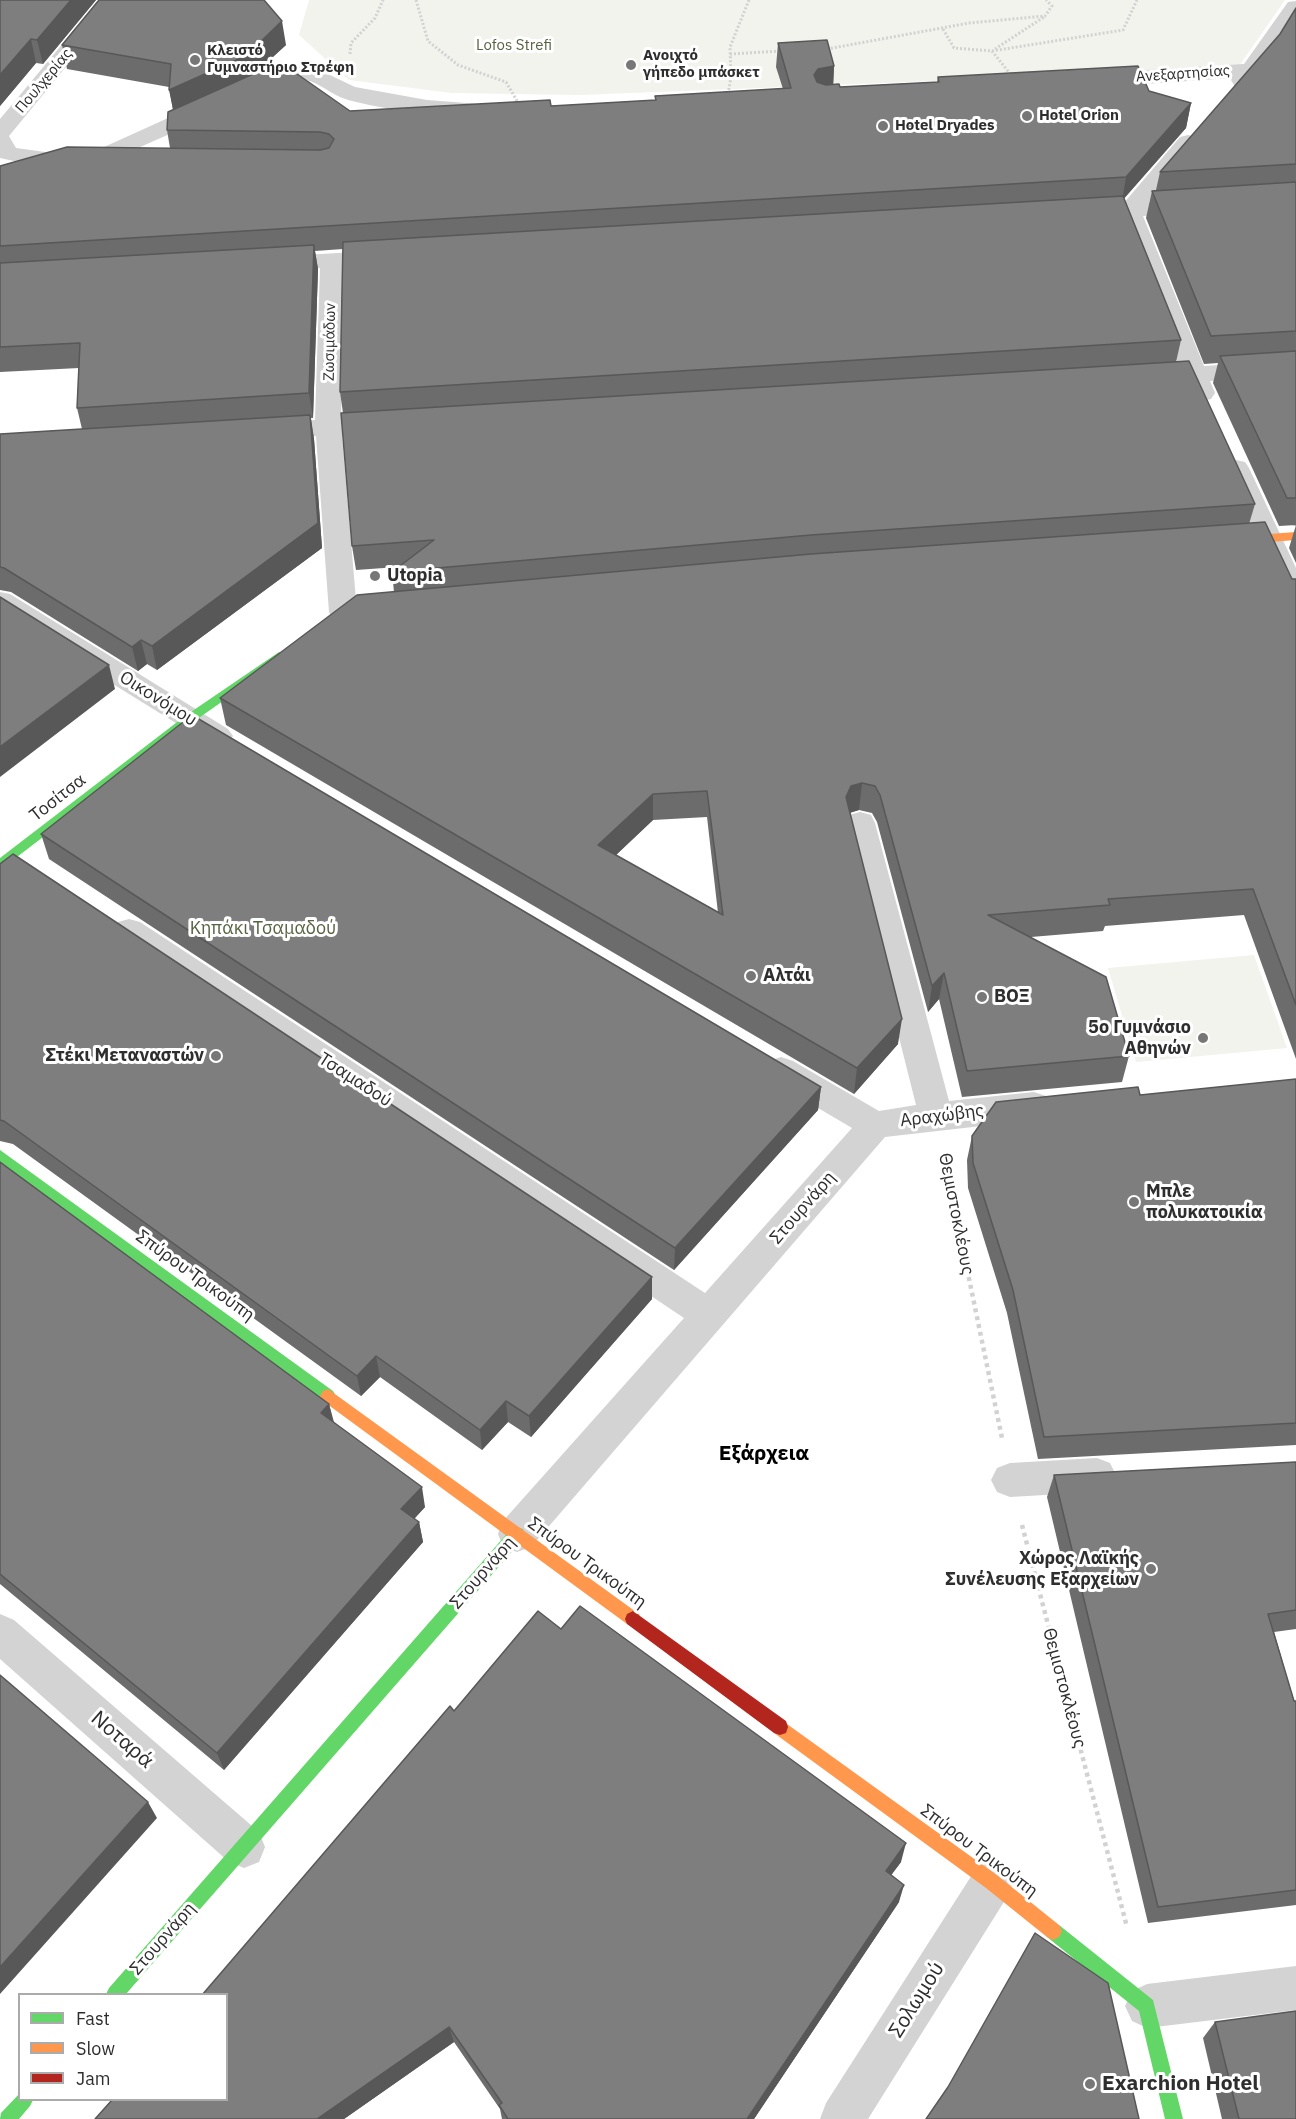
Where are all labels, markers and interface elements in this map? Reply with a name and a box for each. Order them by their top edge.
park label: Lofos Strefi [476,37,552,55]
place label: Κλειστό Γυμναστήριο Στρέφη [207,42,354,77]
street label: Πουλχερίας [12,45,76,117]
place label: Ανοιχτό γήπεδο μπάσκετ [643,47,760,82]
marker: Κλειστό Γυμναστήριο Στρέφη [188,53,202,67]
marker: Ανοιχτό γήπεδο μπάσκετ [624,58,638,72]
street label: Ανεξαρτησίας [1135,62,1231,86]
place label: Hotel Orion [1039,107,1119,125]
marker: Hotel Orion [1020,109,1034,123]
place label: Hotel Dryades [895,117,994,135]
marker: Hotel Dryades [876,119,890,133]
street label: Ζωσιμάδων [320,303,340,381]
place label: Utopia [387,565,443,587]
marker: Utopia [368,569,382,583]
street label: Οικονόμου [115,667,201,731]
street label: Τοσίτσα [26,769,90,827]
park label: Κηπάκι Τσαμαδού [190,918,336,940]
place label: Αλτάι [763,965,811,987]
marker: Αλτάι [744,969,758,983]
place label: ΒΟΞ [994,986,1030,1008]
marker: ΒΟΞ [975,990,989,1004]
place label: 5ο Γυμνάσιο Αθηνών [1088,1017,1191,1060]
marker: 5ο Γυμνάσιο Αθηνών [1196,1031,1210,1045]
place label: Στέκι Μεταναστών [45,1045,204,1067]
street label: Τσαμαδού [314,1048,396,1112]
marker: Στέκι Μεταναστών [209,1049,223,1063]
street label: Αραχώβης [899,1100,985,1132]
street label: Θεμιστοκλέους [934,1151,978,1277]
street label: Στουρνάρη [766,1167,840,1249]
place label: Μπλε πολυκατοικία [1146,1181,1263,1224]
marker: Μπλε πολυκατοικία [1127,1195,1141,1209]
street label: Σπύρου Τρικούπη [132,1226,258,1326]
district label: Εξάρχεια [719,1441,809,1467]
street label: Σπύρου Τρικούπη [524,1513,650,1613]
street label: Στουρνάρη [446,1532,520,1614]
place label: Χώρος Λαϊκής Συνέλευσης Εξαρχείων [945,1548,1139,1590]
marker: Χώρος Λαϊκής Συνέλευσης Εξαρχείων [1144,1562,1158,1576]
street label: Θεμιστοκλέους [1038,1625,1090,1751]
street label: Νοταρά [86,1706,158,1774]
street label: Σπύρου Τρικούπη [916,1800,1042,1902]
street label: Στουρνάρη [126,1898,200,1980]
street label: Σολωμού [884,1957,950,2043]
legend [18,1993,228,2101]
text: Fast [76,2007,110,2030]
text: Slow [76,2037,115,2060]
text: Jam [76,2067,111,2090]
place label: Exarchion Hotel [1102,2071,1259,2097]
marker: Exarchion Hotel [1083,2077,1097,2091]

